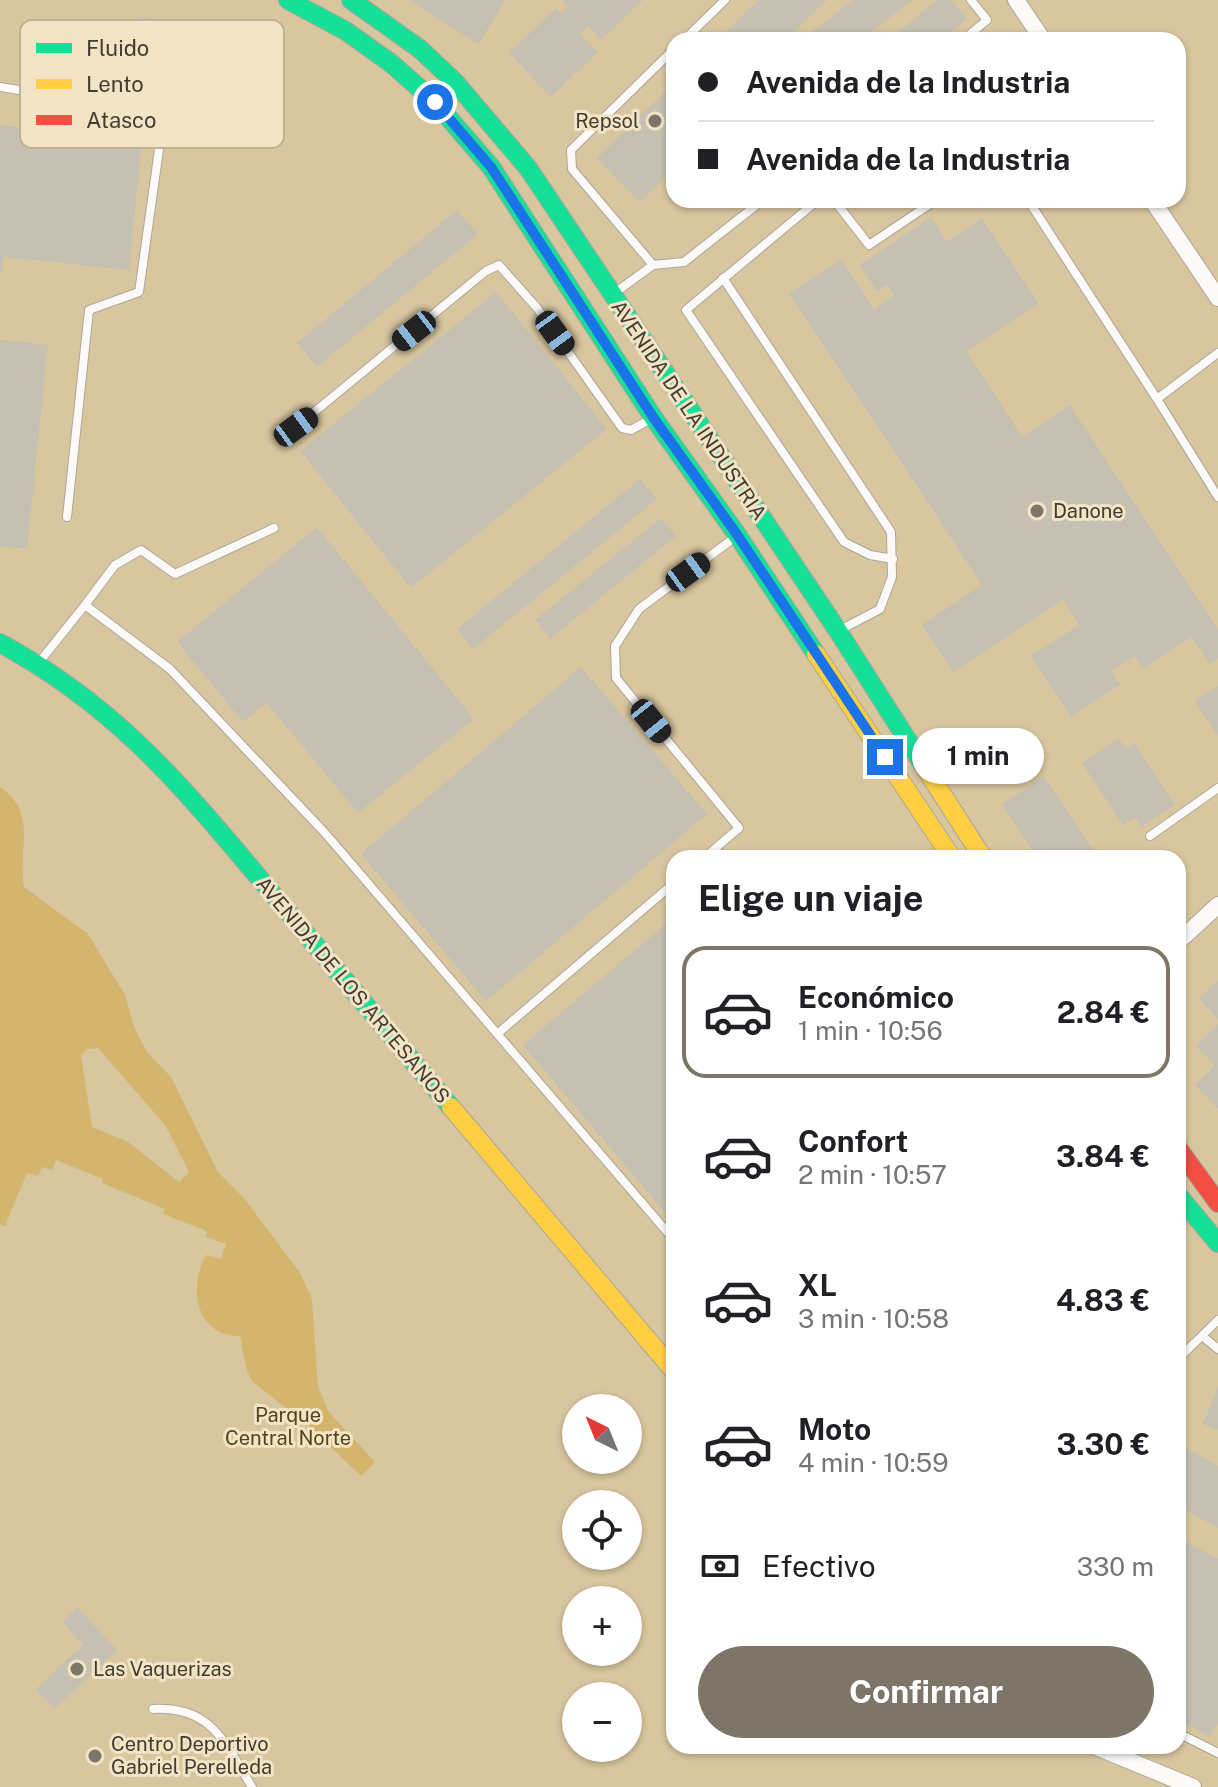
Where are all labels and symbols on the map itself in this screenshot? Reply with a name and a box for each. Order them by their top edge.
legend [20,20,284,148]
text: Fluido [86,35,149,61]
text: Lento [86,71,144,97]
route start [417,84,453,120]
text: Atasco [86,107,156,133]
place label: Repsol [575,109,639,133]
marker: Repsol [646,112,664,130]
street label: AVENIDA DE LA INDUSTRIA [606,296,772,524]
car [388,307,440,355]
car [531,307,579,359]
car [270,403,322,451]
place label: Danone [1053,499,1124,523]
marker: Danone [1028,502,1046,520]
car [662,548,714,596]
car [627,695,675,747]
callout: 1 min [913,729,1045,785]
route end [867,739,903,775]
street label: AVENIDA DE LOS ARTESANOS [251,872,455,1108]
north arrow [562,1394,642,1474]
park label: Parque Central Norte [225,1403,351,1450]
place label: Las Vaquerizas [93,1657,232,1681]
marker: Las Vaquerizas [68,1660,86,1678]
place label: Centro Deportivo Gabriel Perelleda [111,1732,272,1779]
marker: Centro Deportivo Gabriel Perelleda [86,1747,104,1765]

